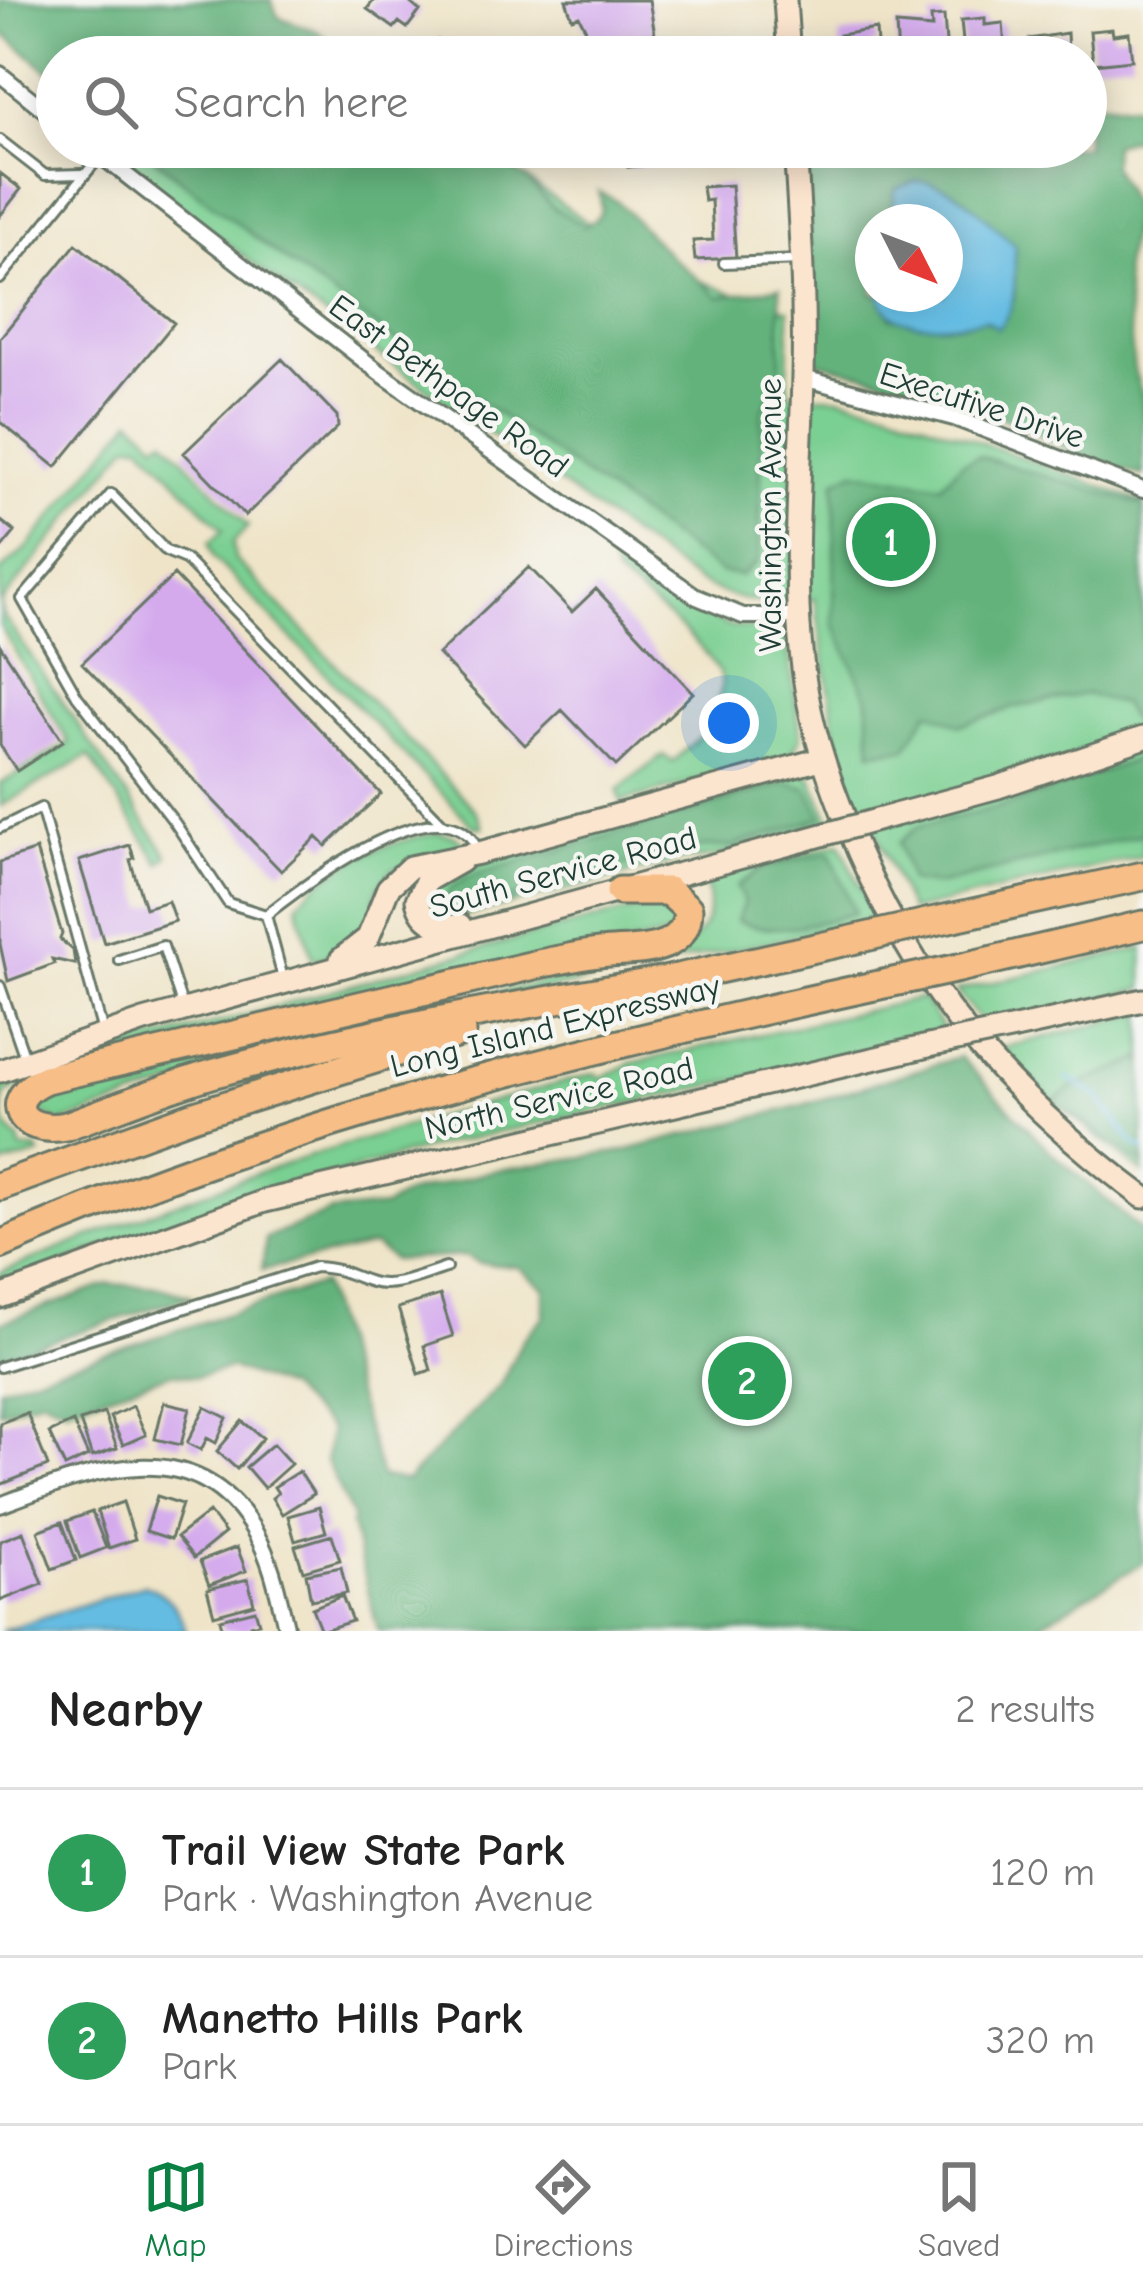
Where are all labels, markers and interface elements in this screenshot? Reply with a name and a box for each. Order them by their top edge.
search box [36,36,1107,168]
icon: search [78,69,144,135]
text: Search here [174,76,408,128]
north arrow [855,204,963,312]
street label: East Bethpage Road [322,287,576,485]
street label: Executive Drive [875,354,1089,456]
street label: Washington Avenue [751,378,789,652]
pin: 1 [852,497,930,587]
your location [699,693,759,753]
street label: South Service Road [425,818,701,926]
street label: Long Island Expressway [386,967,724,1085]
street label: North Service Road [421,1049,697,1147]
pin: 2 [708,1336,786,1426]
text: Nearby [48,1680,202,1739]
text: 2 results [955,1687,1095,1732]
text: Trail View State Park [162,1824,565,1876]
text: 1 [79,1850,95,1895]
text: 120 m [990,1850,1095,1895]
text: Park · Washington Avenue [162,1876,593,1921]
text: Manetto Hills Park [162,1992,523,2044]
text: 2 [77,2018,97,2063]
text: 320 m [986,2018,1095,2063]
text: Park [162,2044,237,2089]
tab: Map [143,2154,209,2264]
tab: Directions [494,2154,633,2264]
tab: Saved [918,2154,1000,2264]

